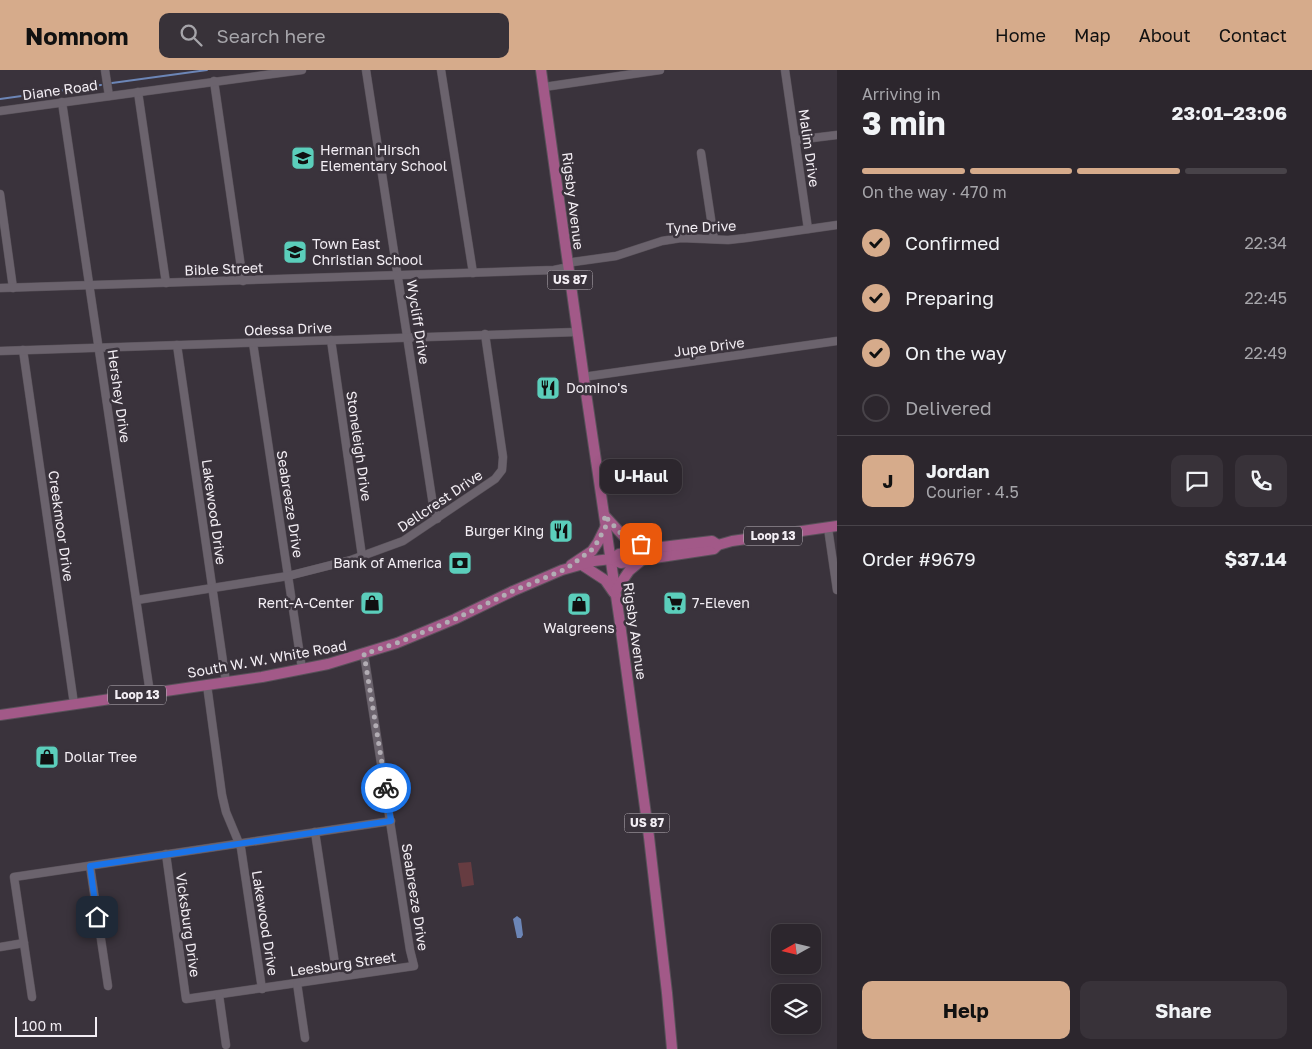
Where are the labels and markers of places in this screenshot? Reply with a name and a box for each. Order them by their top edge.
place label: Herman Hirsch Elementary School [320,141,447,174]
school or university icon: Herman Hirsch Elementary School [290,145,316,171]
place label: Town East Christian School [312,235,423,268]
school or university icon: Town East Christian School [282,239,308,265]
restaurant icon: Domino's [535,375,561,401]
place label: Domino's [566,379,628,396]
callout: U-Haul [600,459,682,494]
restaurant icon: Burger King [548,518,574,544]
place label: Burger King [465,522,544,539]
pin [620,523,662,565]
bank icon: Bank of America [447,550,473,576]
place label: Bank of America [333,554,442,571]
shop icon: Rent-A-Center [359,590,385,616]
supermarket icon: 7-Eleven [662,590,688,616]
shop icon: Walgreens [566,591,592,617]
place label: Rent-A-Center [257,594,355,611]
place label: 7-Eleven [692,594,750,611]
place label: Walgreens [543,619,615,636]
shop icon: Dollar Tree [34,744,60,770]
place label: Dollar Tree [64,748,137,765]
pin [76,896,118,938]

